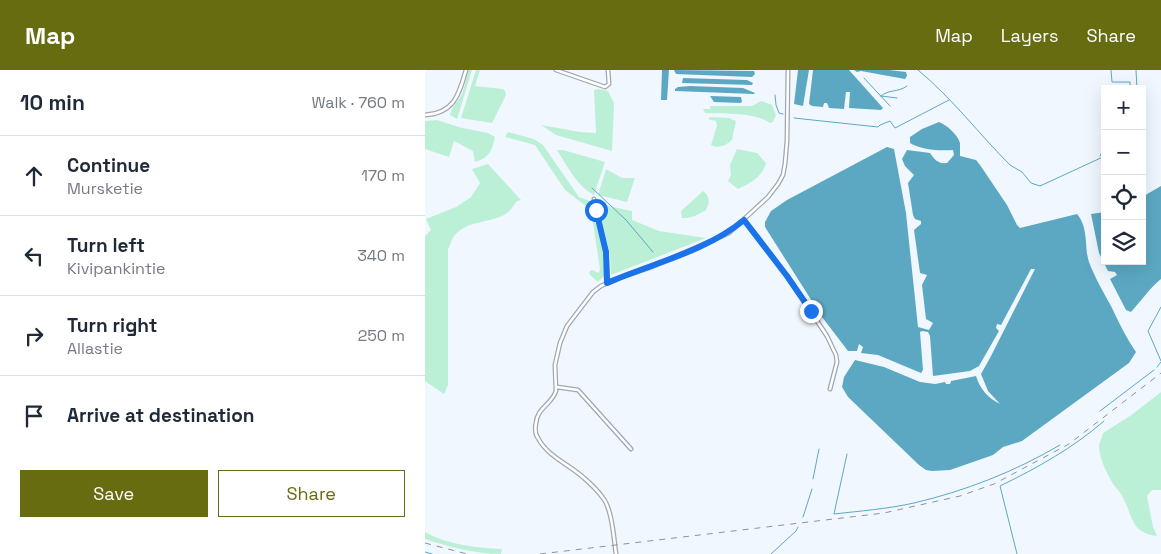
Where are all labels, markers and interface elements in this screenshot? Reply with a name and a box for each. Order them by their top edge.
text: Map [25,20,75,51]
text: Map [935,24,973,47]
text: Layers [1001,24,1058,47]
text: Share [1086,24,1136,47]
map controls [1101,85,1146,265]
button: + [1101,85,1146,130]
text: 10 min [20,89,85,116]
text: Walk · 760 m [311,92,405,113]
button: − [1101,130,1146,175]
text: Continue [67,153,150,178]
icon: ahead [20,162,48,190]
text: 170 m [361,165,405,186]
button: locate [1101,175,1146,220]
text: Mursketie [67,178,143,199]
route start [585,199,608,222]
button: layers [1101,220,1146,265]
text: Turn left [67,233,145,258]
icon: left [20,242,48,270]
text: 340 m [357,245,405,266]
text: Kivipankintie [67,258,165,279]
route end [800,300,823,323]
text: Turn right [67,313,157,338]
icon: right [20,322,48,350]
text: 250 m [358,325,405,346]
text: Allastie [67,338,123,359]
icon: arrive [20,402,48,430]
text: Arrive at destination [67,403,255,428]
button: Save [20,470,208,517]
button: Share [218,470,405,517]

